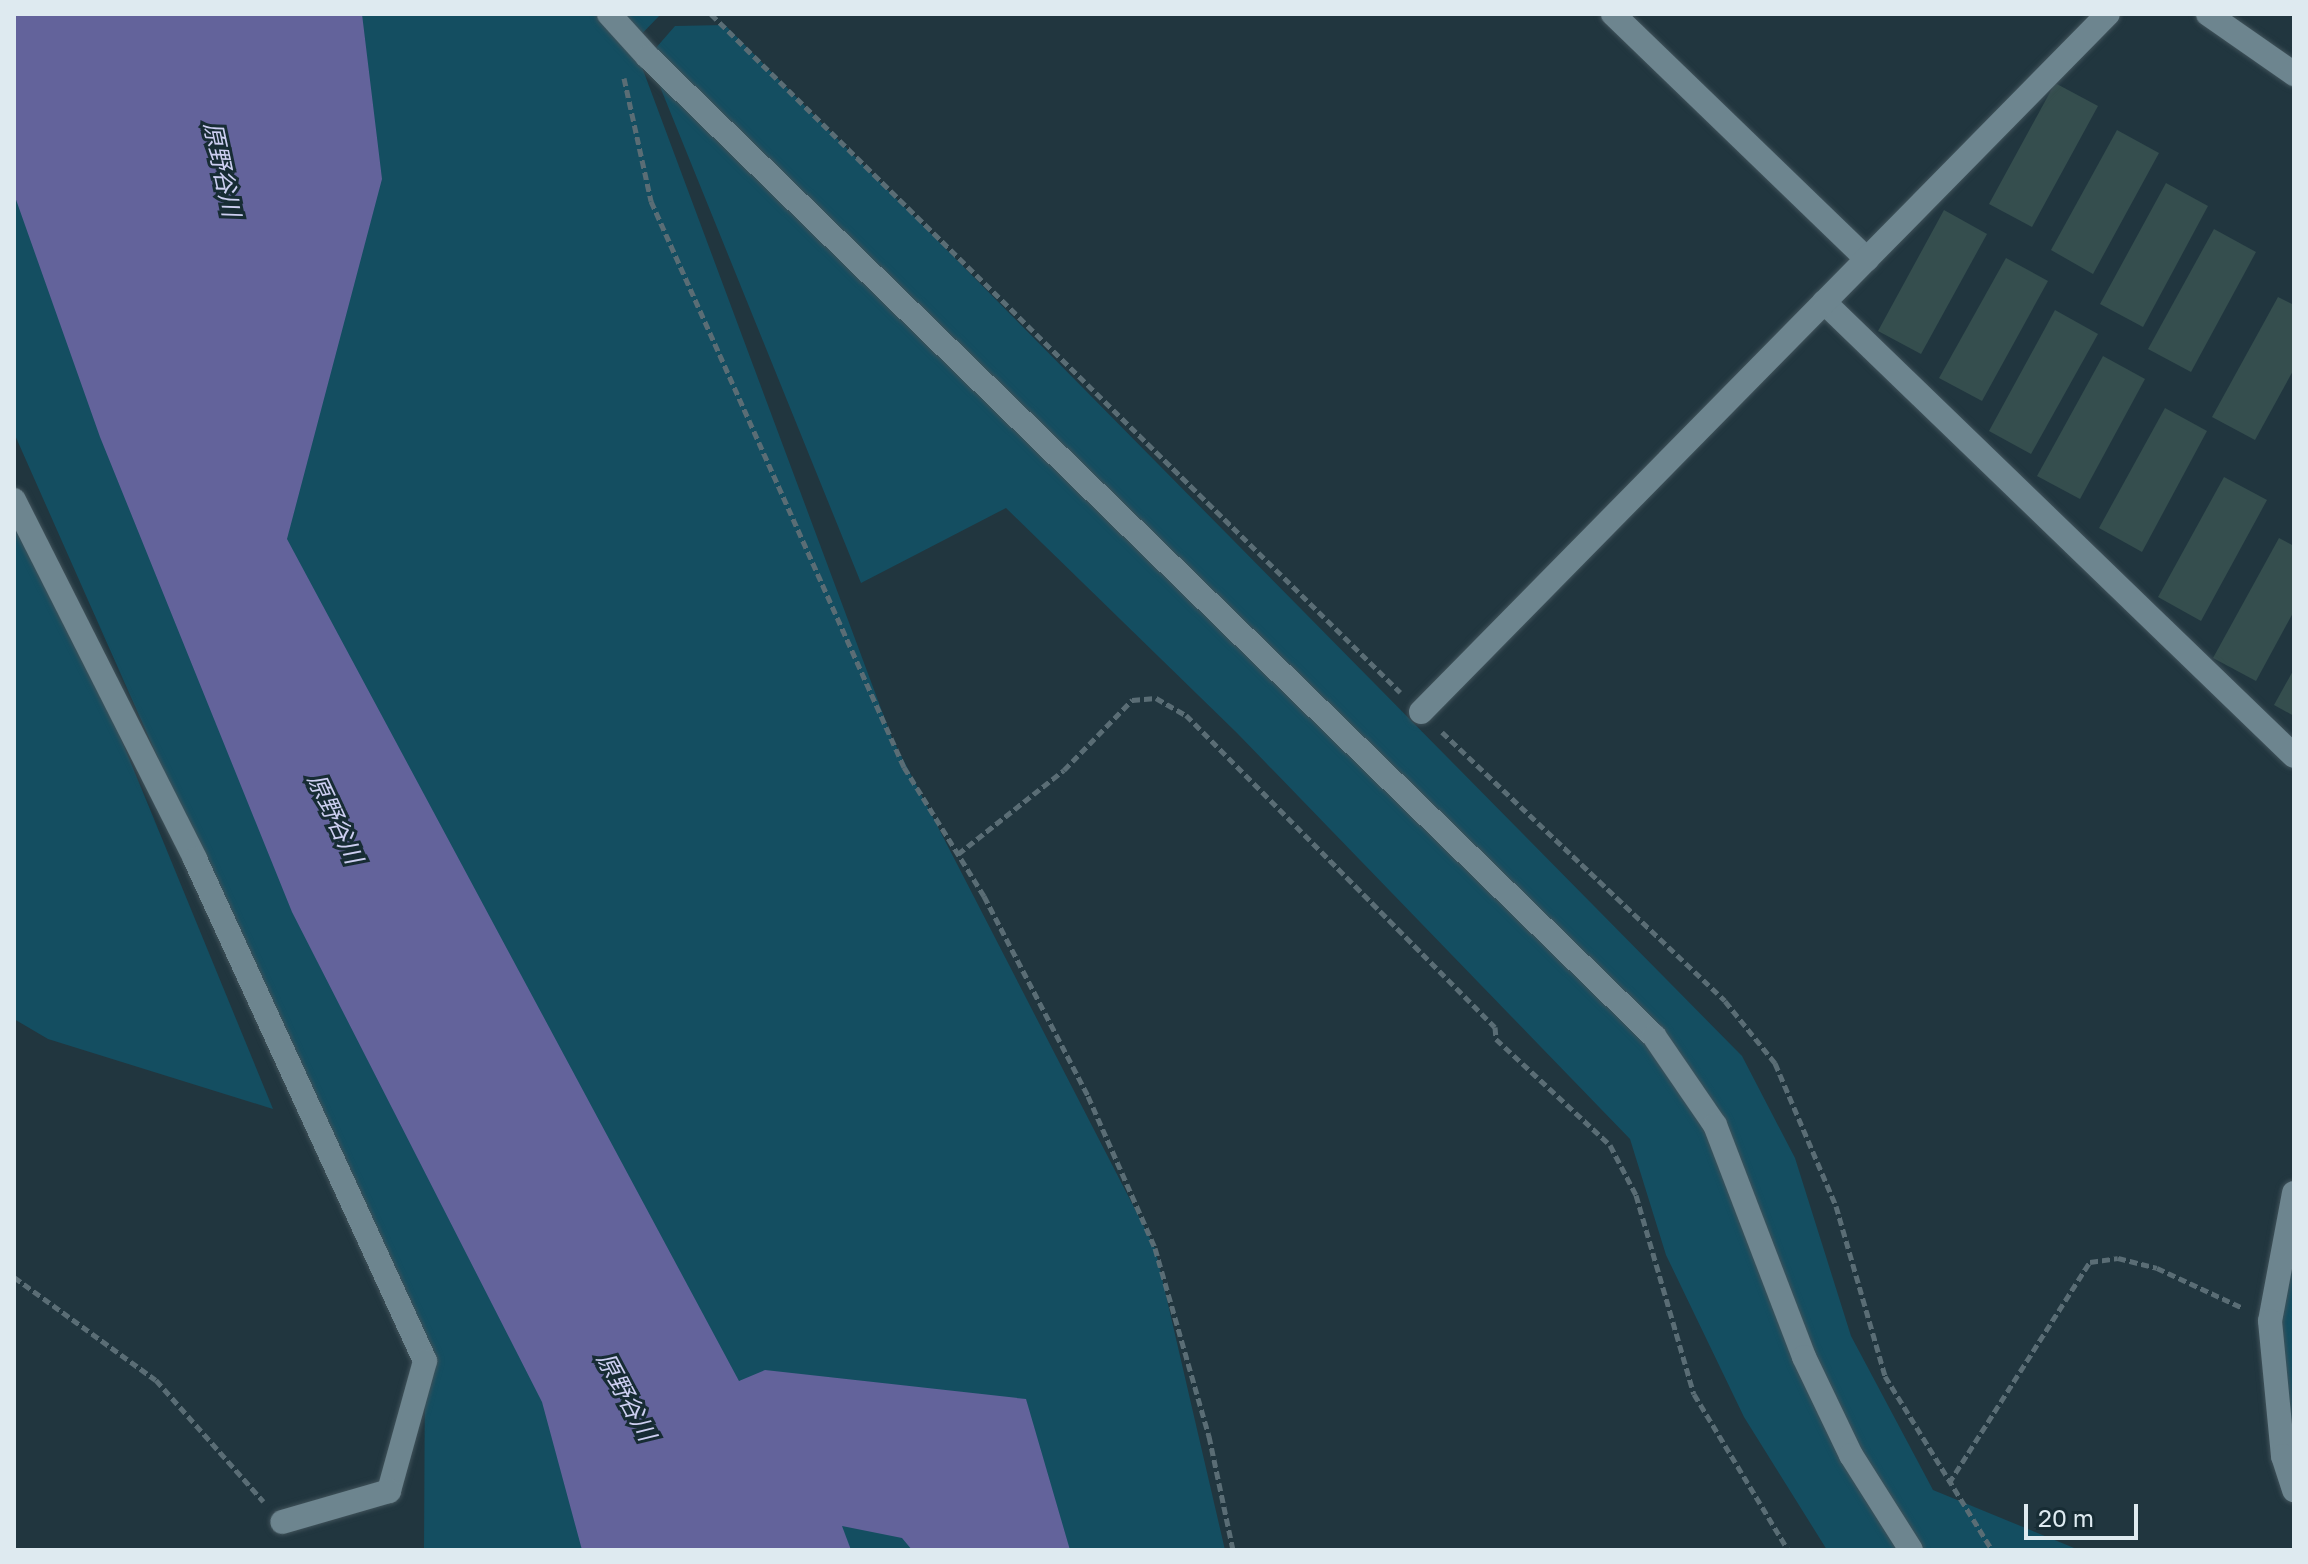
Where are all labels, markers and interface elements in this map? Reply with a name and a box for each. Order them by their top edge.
water label: 原野谷川 [199,119,247,219]
water label: 原野谷川 [303,768,369,868]
water label: 原野谷川 [592,1347,662,1445]
scale bar [2028,1488,2142,1538]
text: 20 m [2038,1503,2094,1532]

